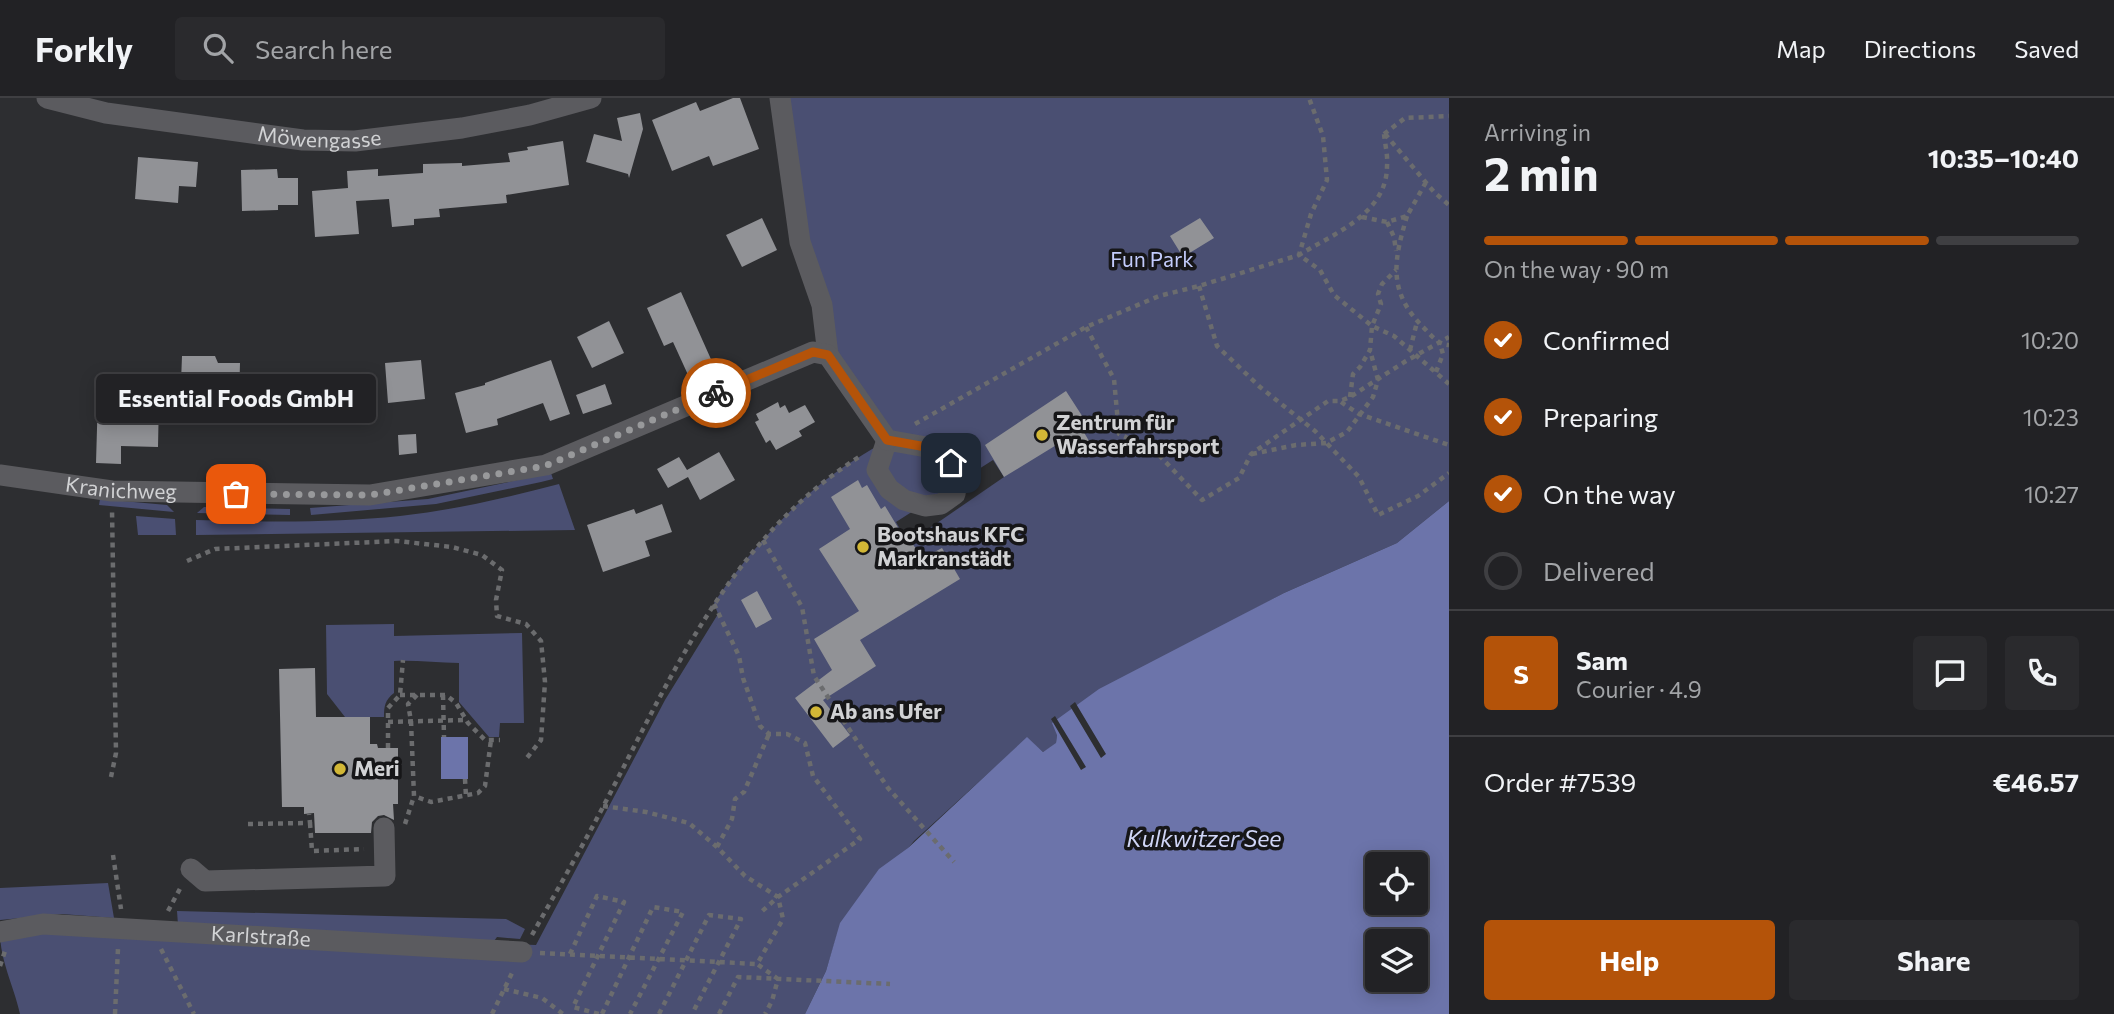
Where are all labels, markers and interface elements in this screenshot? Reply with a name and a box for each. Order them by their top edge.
search box [175,17,665,80]
text: Forkly [35,28,133,69]
icon: search [199,29,237,67]
text: Search here [255,33,393,64]
text: Map [1776,34,1826,63]
text: Directions [1864,34,1976,63]
text: Saved [2014,34,2079,63]
text: Arriving in [1484,118,1591,146]
street label: Möwengasse [256,120,383,152]
text: 10:35–10:40 [1928,142,2079,173]
text: 2 min [1484,144,1599,200]
park label: Fun Park [1110,246,1194,271]
text: On the way · 90 m [1484,255,1669,283]
icon: check [1484,321,1522,359]
text: Confirmed [1543,324,1670,355]
text: 10:20 [2021,326,2079,354]
courier [681,358,751,428]
icon: bike [697,374,735,412]
callout: Essential Foods GmbH [96,375,376,424]
text: Essential Foods GmbH [118,384,354,412]
icon: check [1484,398,1522,436]
text: Preparing [1543,401,1658,432]
text: 10:23 [2023,403,2079,431]
place label: Zentrum für Wasserfahrsport [1056,409,1220,458]
marker: Zentrum für Wasserfahrsport [1034,427,1050,443]
pin [921,433,981,493]
icon: home [932,444,970,482]
pin [206,464,266,524]
street label: Kranichweg [64,470,177,503]
icon: bag [217,475,255,513]
icon: check [1484,475,1522,513]
text: On the way [1543,478,1676,509]
text: 10:27 [2024,480,2079,508]
place label: Bootshaus KFC Markranstädt [877,521,1025,570]
marker: Bootshaus KFC Markranstädt [855,539,871,555]
text: Delivered [1543,555,1654,586]
button: chat [1913,636,1987,710]
button: phone [2005,636,2079,710]
text: Sam [1576,644,1628,675]
text: S [1513,658,1529,689]
text: Courier · 4.9 [1576,675,1702,703]
place label: Ab ans Ufer [830,698,942,723]
marker: Ab ans Ufer [808,704,824,720]
place label: Meri [354,755,400,780]
marker: Meri [332,761,348,777]
text: Order #7539 [1484,766,1636,797]
text: €46.57 [1993,766,2079,797]
water label: Kulkwitzer See [1127,824,1281,852]
map controls [1365,852,1428,992]
button: locate [1365,852,1428,915]
street label: Karlstraße [210,920,312,951]
button: Help [1484,920,1775,1000]
button: Share [1789,920,2079,1000]
button: layers [1365,929,1428,992]

